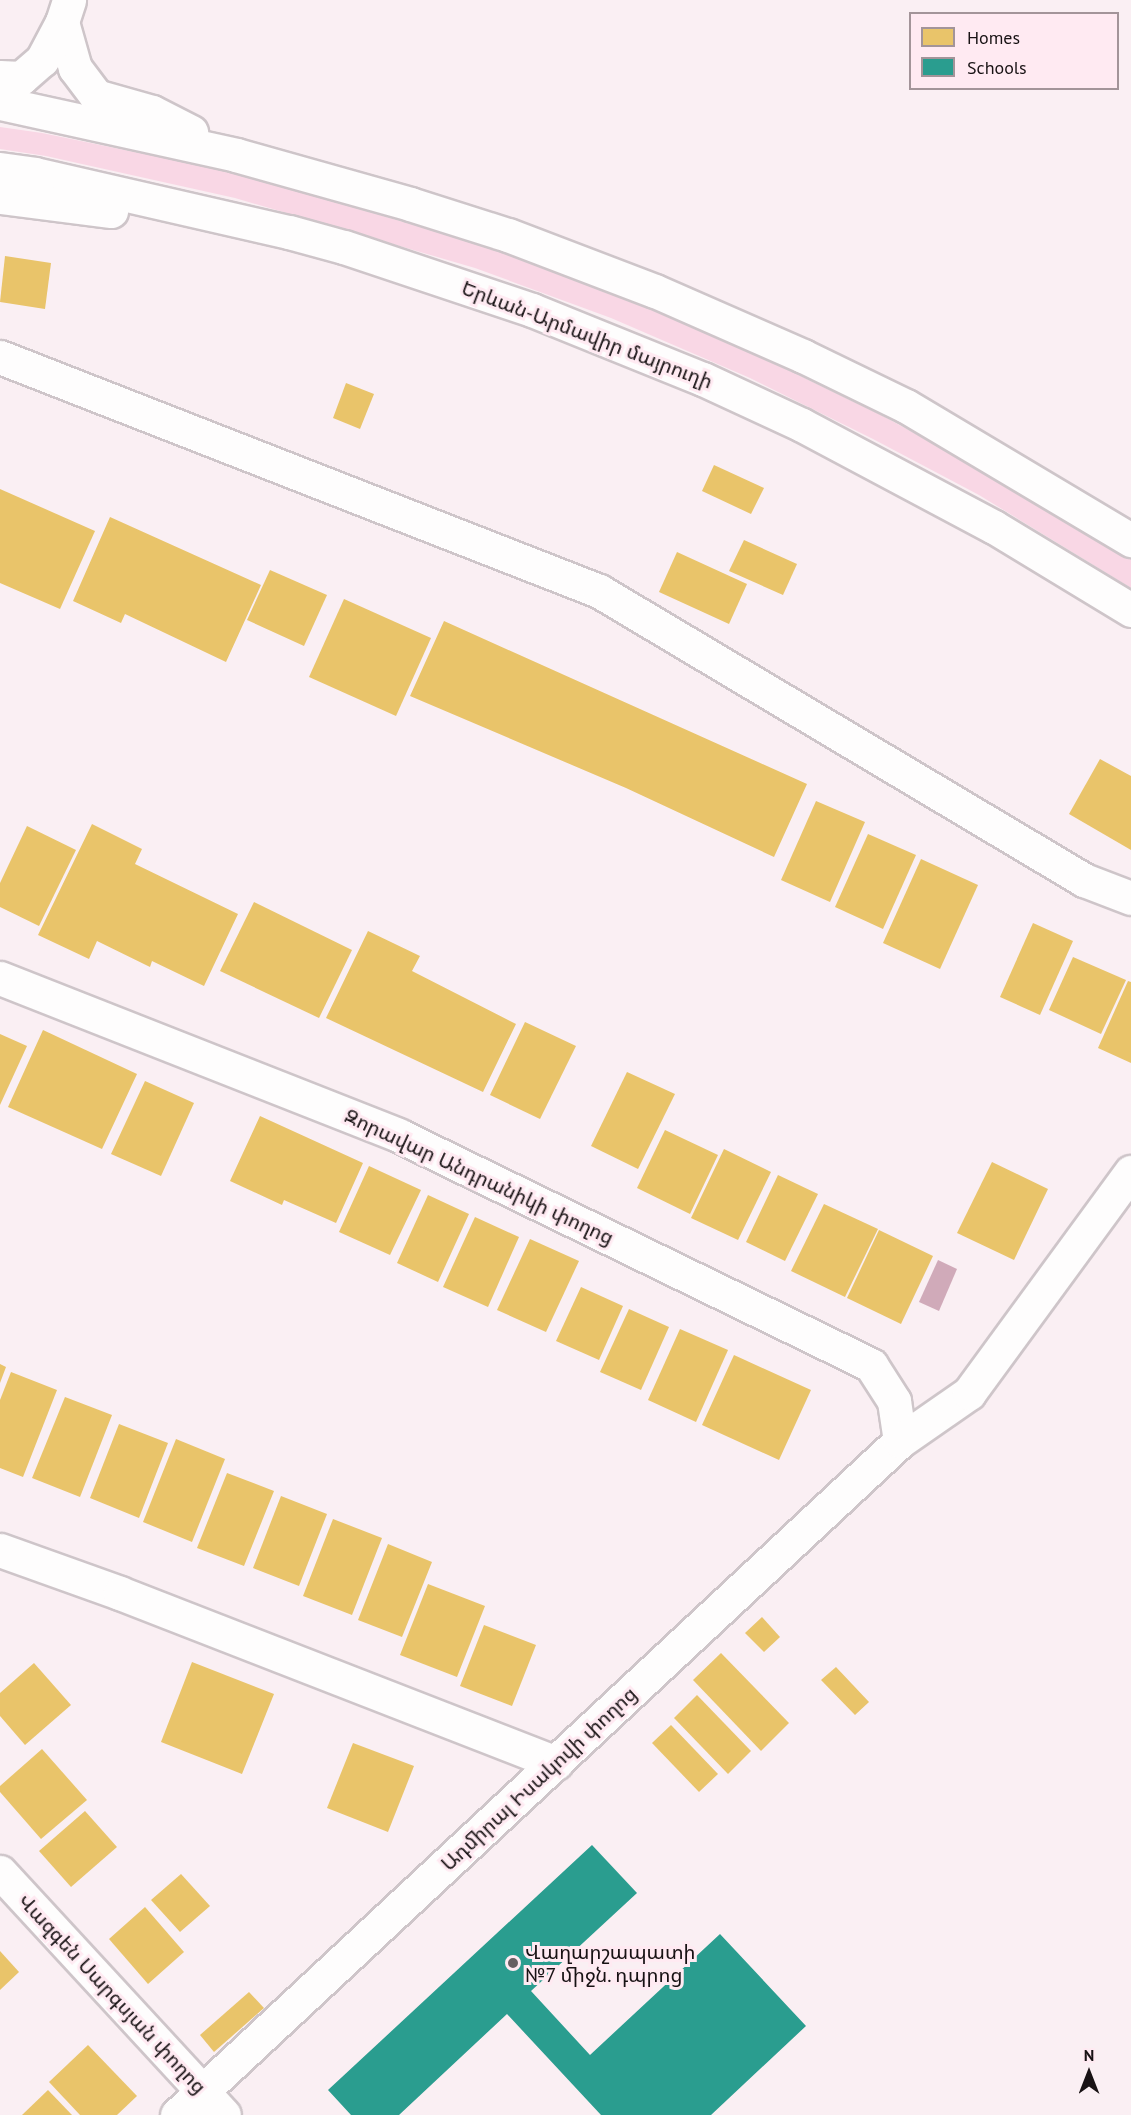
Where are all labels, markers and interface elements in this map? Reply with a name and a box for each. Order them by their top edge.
legend [909,12,1119,90]
text: Homes [967,26,1020,49]
text: Schools [967,56,1027,79]
street label: Երևան-Արմավիր մայրուղի [458,276,716,394]
street label: Զորավար Անդրանիկի փողոց [341,1104,617,1250]
street label: Ադմիրալ Իսակովի փողոց [436,1682,642,1876]
street label: Վազգեն Սարգսյան փողոց [13,1889,211,2099]
place label: Վաղարշապատի №7 միջն. դպրոց [525,1940,695,1987]
marker: Վաղարշապատի №7 միջն. դպրոց [506,1956,520,1970]
north arrow [1059,2043,1119,2103]
text: N [1084,2045,1094,2065]

